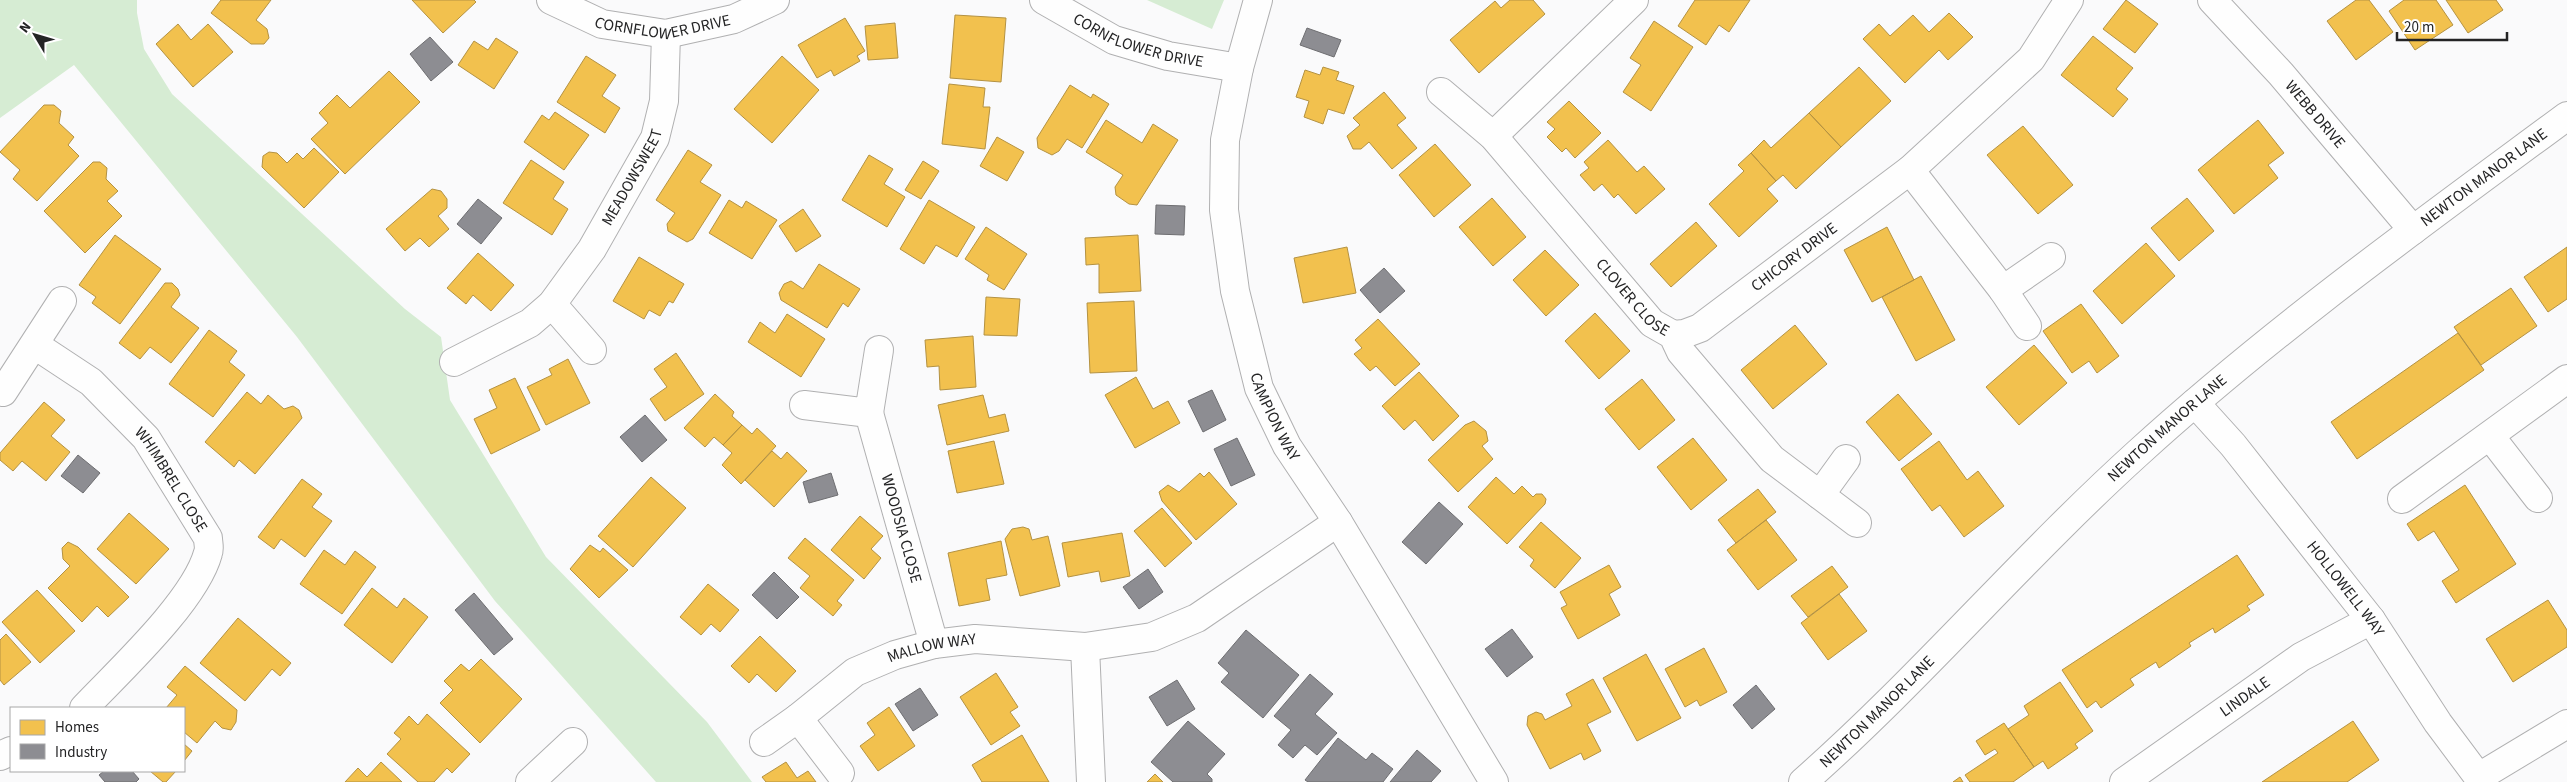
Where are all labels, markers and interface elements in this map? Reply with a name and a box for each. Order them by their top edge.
street label: CORNFLOWER DRIVE [1069,8,1205,73]
street label: CORNFLOWER DRIVE [591,9,733,46]
north arrow [10,10,60,60]
scale bar [2397,10,2507,42]
text: 20 m [2404,17,2434,38]
text: N [15,18,36,37]
street label: WEBB DRIVE [2280,76,2350,153]
street label: NEWTON MANOR LANE [2416,123,2552,232]
street label: MEADOWSWEET [596,126,668,230]
street label: CHICORY DRIVE [1746,217,1842,297]
street label: CLOVER CLOSE [1591,254,1673,342]
street label: NEWTON MANOR LANE [2103,369,2232,487]
street label: CAMPION WAY [1245,370,1305,466]
street label: WHIMBREL CLOSE [130,422,213,536]
street label: WOODSIA CLOSE [876,471,927,586]
street label: HOLLOWELL WAY [2302,536,2390,641]
street label: MALLOW WAY [884,628,978,668]
street label: NEWTON MANOR LANE [1815,651,1939,773]
street label: LINDALE [2215,671,2275,722]
legend [10,707,185,772]
text: Homes [55,717,99,738]
text: Industry [55,742,107,763]

